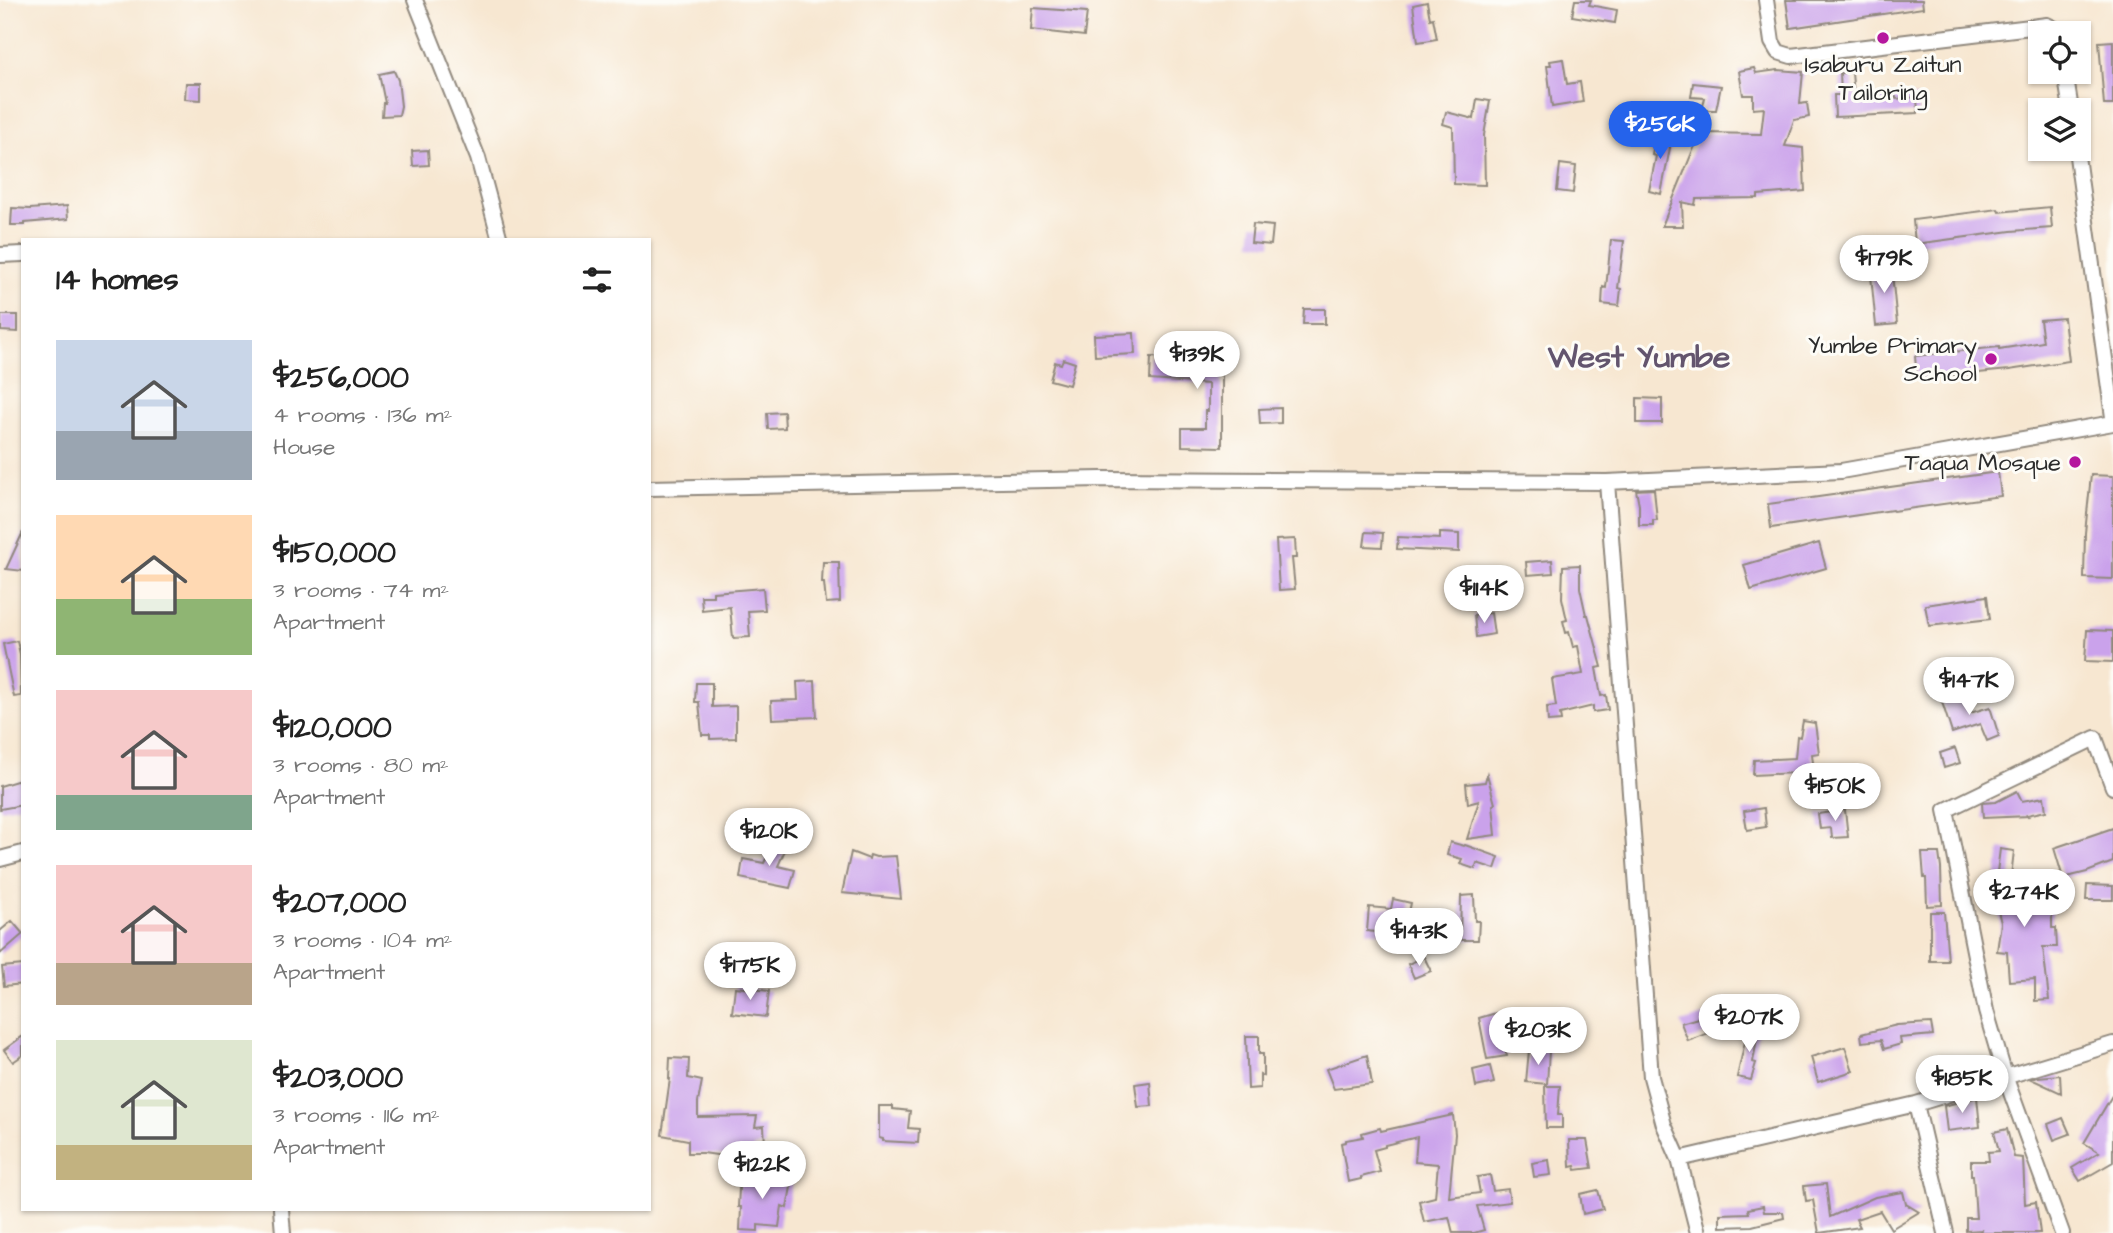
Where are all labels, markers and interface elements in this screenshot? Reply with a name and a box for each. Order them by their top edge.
map controls [2028,21,2091,161]
button: locate [2028,21,2091,84]
marker: Isaburu Zaitun Tailoring [1875,30,1891,46]
place label: Isaburu Zaitun Tailoring [1804,48,1962,111]
button: layers [2028,98,2091,161]
pin: $256K [1611,102,1709,161]
text: $256K [1625,108,1695,140]
pin: $179K [1835,236,1933,295]
text: $179K [1856,242,1912,274]
text: 14 homes [56,259,179,301]
icon: filters [578,261,616,299]
place label: Yumbe Primary School [1808,329,1977,391]
pin: $139K [1148,332,1246,391]
district label: West Yumbe [1547,335,1730,380]
text: $139K [1170,338,1224,370]
marker: Yumbe Primary School [1983,351,1999,367]
text: $256,000 [273,357,409,399]
icon: home [112,368,196,452]
text: 4 rooms · 136 m² [273,399,452,431]
text: House [273,431,336,463]
place label: Taqua Mosque [1905,446,2061,480]
marker: Taqua Mosque [2067,454,2083,470]
text: $150,000 [273,532,396,574]
icon: home [112,543,196,627]
pin: $114K [1435,566,1533,625]
text: $114K [1460,572,1508,604]
text: 3 rooms · 74 m² [273,574,449,606]
text: Apartment [273,606,385,638]
pin: $147K [1920,658,2018,717]
text: $147K [1939,664,1999,696]
text: $120,000 [273,707,392,749]
icon: home [112,718,196,802]
text: 3 rooms · 80 m² [273,749,449,781]
pin: $150K [1786,764,1884,823]
text: $150K [1805,770,1865,802]
text: Apartment [273,781,385,813]
pin: $120K [720,808,818,868]
text: $120K [740,815,798,847]
pin: $274K [1975,870,2073,929]
text: $274K [1989,876,2059,908]
text: $207,000 [273,882,406,924]
icon: home [112,893,196,977]
pin: $143K [1370,908,1468,968]
text: $143K [1390,915,1448,947]
text: 3 rooms · 104 m² [273,924,452,956]
pin: $175K [701,942,799,1002]
text: $175K [720,949,780,981]
text: Apartment [273,956,385,988]
pin: $207K [1700,995,1798,1054]
text: $207K [1715,1001,1783,1033]
pin: $203K [1489,1007,1587,1067]
text: $203K [1505,1014,1571,1046]
pin: $185K [1913,1056,2011,1115]
text: $203,000 [273,1057,403,1099]
text: $185K [1932,1062,1992,1094]
icon: home [112,1068,196,1152]
text: 3 rooms · 116 m² [273,1099,440,1131]
text: Apartment [273,1131,385,1163]
pin: $122K [713,1142,811,1201]
text: $122K [734,1148,790,1180]

